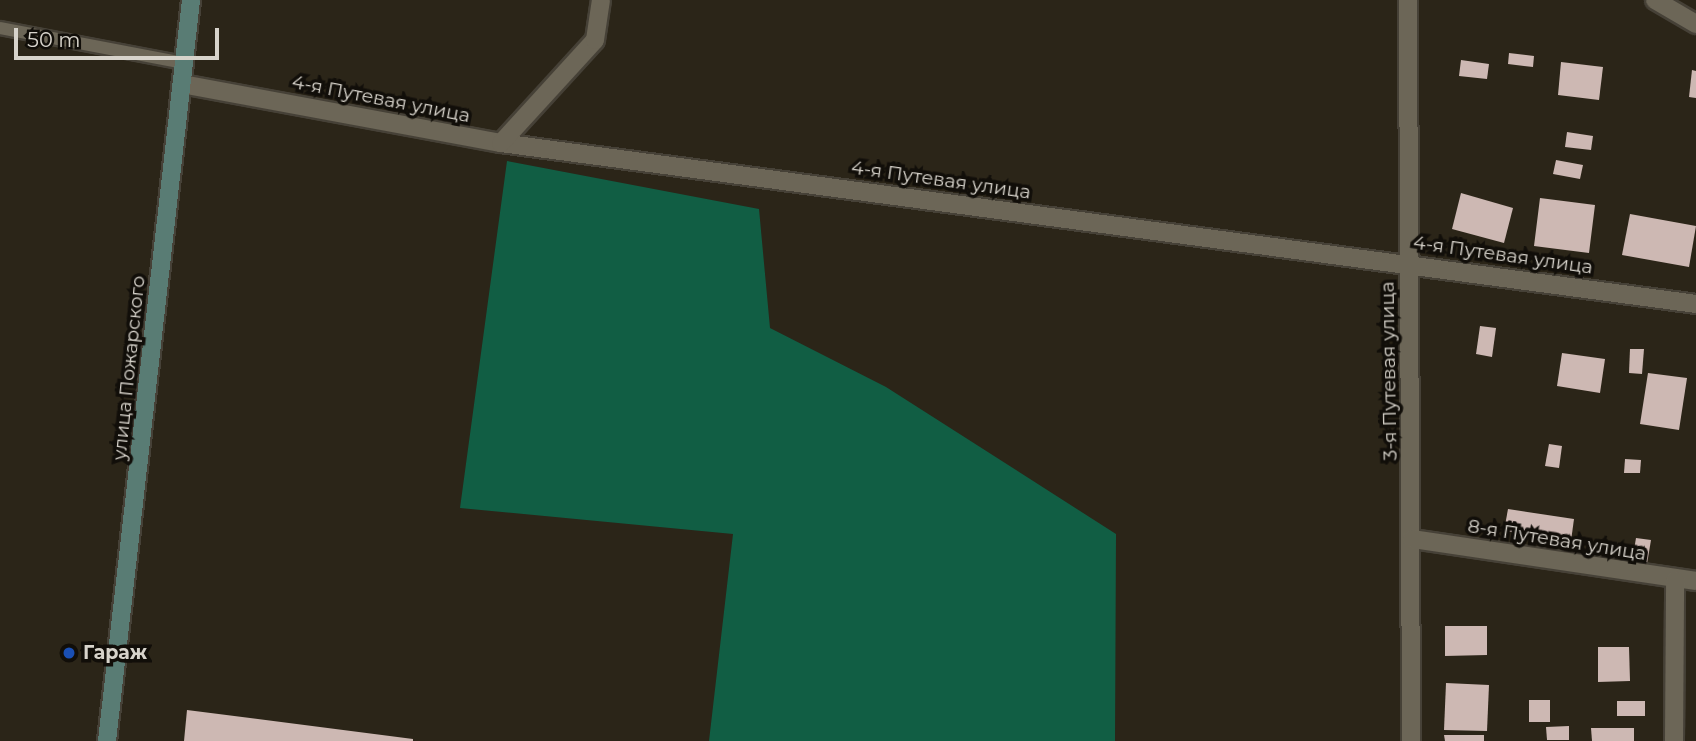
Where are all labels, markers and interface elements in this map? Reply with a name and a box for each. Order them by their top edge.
scale bar [18,14,222,58]
text: 50 m [27,27,81,52]
street label: 4-я Путевая улица [290,71,472,127]
street label: 4-я Путевая улица [850,156,1032,204]
street label: 4-я Путевая улица [1412,231,1594,279]
street label: улица Пожарского [108,275,150,461]
street label: 3-я Путевая улица [1376,281,1402,461]
street label: 8-я Путевая улица [1466,515,1648,565]
place label: Гараж [83,642,147,664]
marker: Гараж [61,645,77,661]

